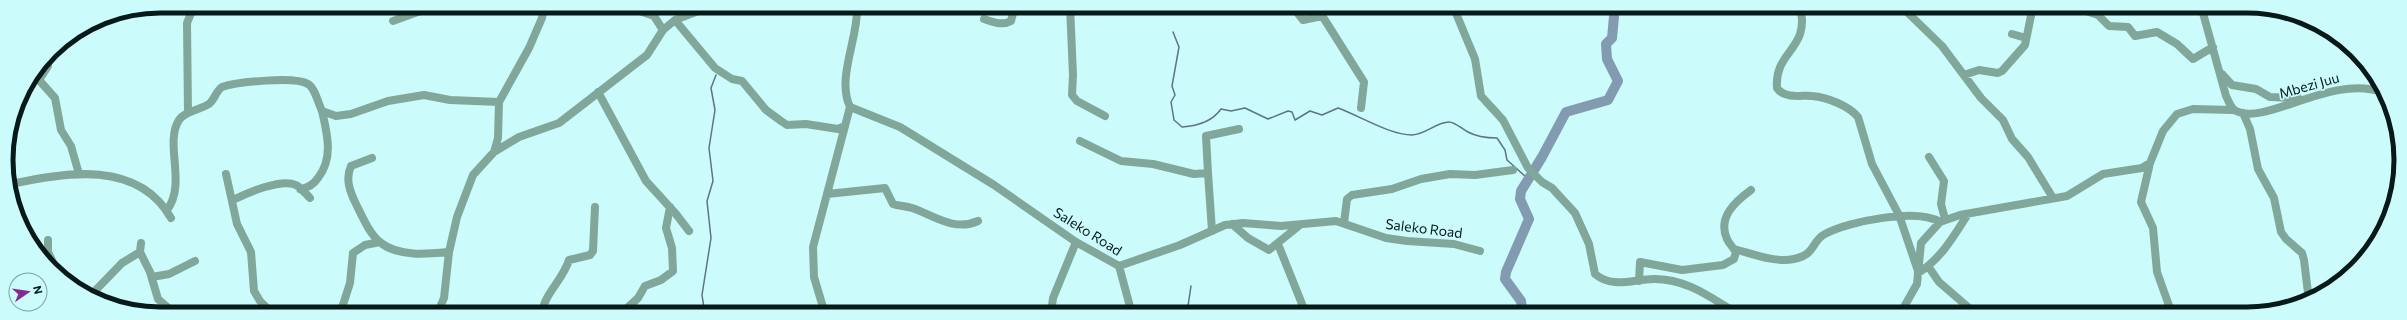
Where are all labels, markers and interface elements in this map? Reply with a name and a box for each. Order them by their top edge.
street label: Mbezi Juu [2277,68,2341,102]
street label: Saleko Road [1051,203,1125,259]
street label: Saleko Road [1385,215,1463,241]
north arrow [8,272,48,312]
text: N [31,284,45,295]

